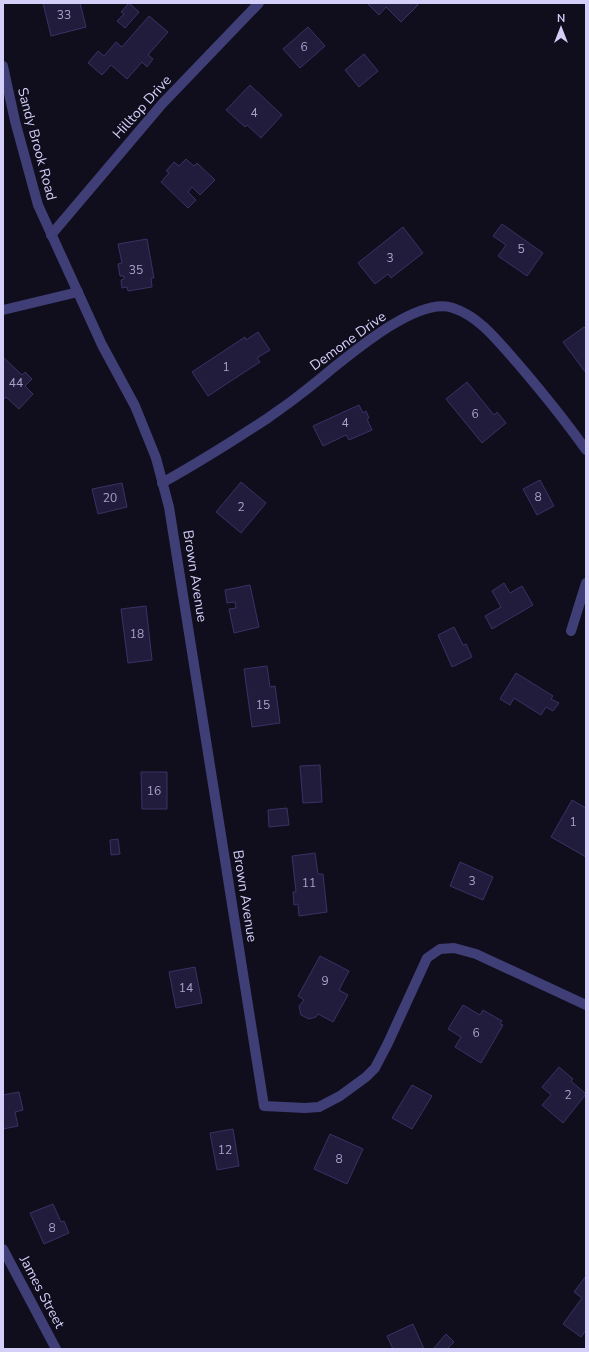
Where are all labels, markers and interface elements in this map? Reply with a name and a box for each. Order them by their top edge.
house number: 33 [57,7,71,23]
north arrow [541,8,581,48]
text: N [557,11,565,26]
house number: 6 [300,39,308,55]
street label: Hilltop Drive [108,71,176,143]
street label: Sandy Brook Road [13,85,61,203]
house number: 4 [250,105,258,121]
house number: 5 [517,241,525,257]
house number: 3 [386,250,394,266]
house number: 35 [129,262,143,278]
street label: Demone Drive [306,307,390,375]
house number: 1 [222,359,230,375]
house number: 44 [9,375,23,391]
house number: 6 [471,406,479,422]
house number: 4 [341,415,349,431]
house number: 8 [534,489,542,505]
house number: 20 [103,490,117,506]
house number: 2 [237,499,245,515]
street label: Brown Avenue [178,529,212,623]
house number: 18 [130,626,144,642]
house number: 15 [256,697,270,713]
house number: 16 [147,783,161,799]
house number: 1 [569,814,577,830]
street label: Brown Avenue [228,849,262,943]
house number: 3 [468,873,476,889]
house number: 11 [302,875,316,891]
house number: 9 [321,973,329,989]
house number: 14 [179,980,193,996]
house number: 6 [472,1025,480,1041]
house number: 2 [564,1087,572,1103]
house number: 12 [218,1142,232,1158]
house number: 8 [335,1151,343,1167]
house number: 8 [48,1220,56,1236]
street label: James Street [14,1251,69,1332]

